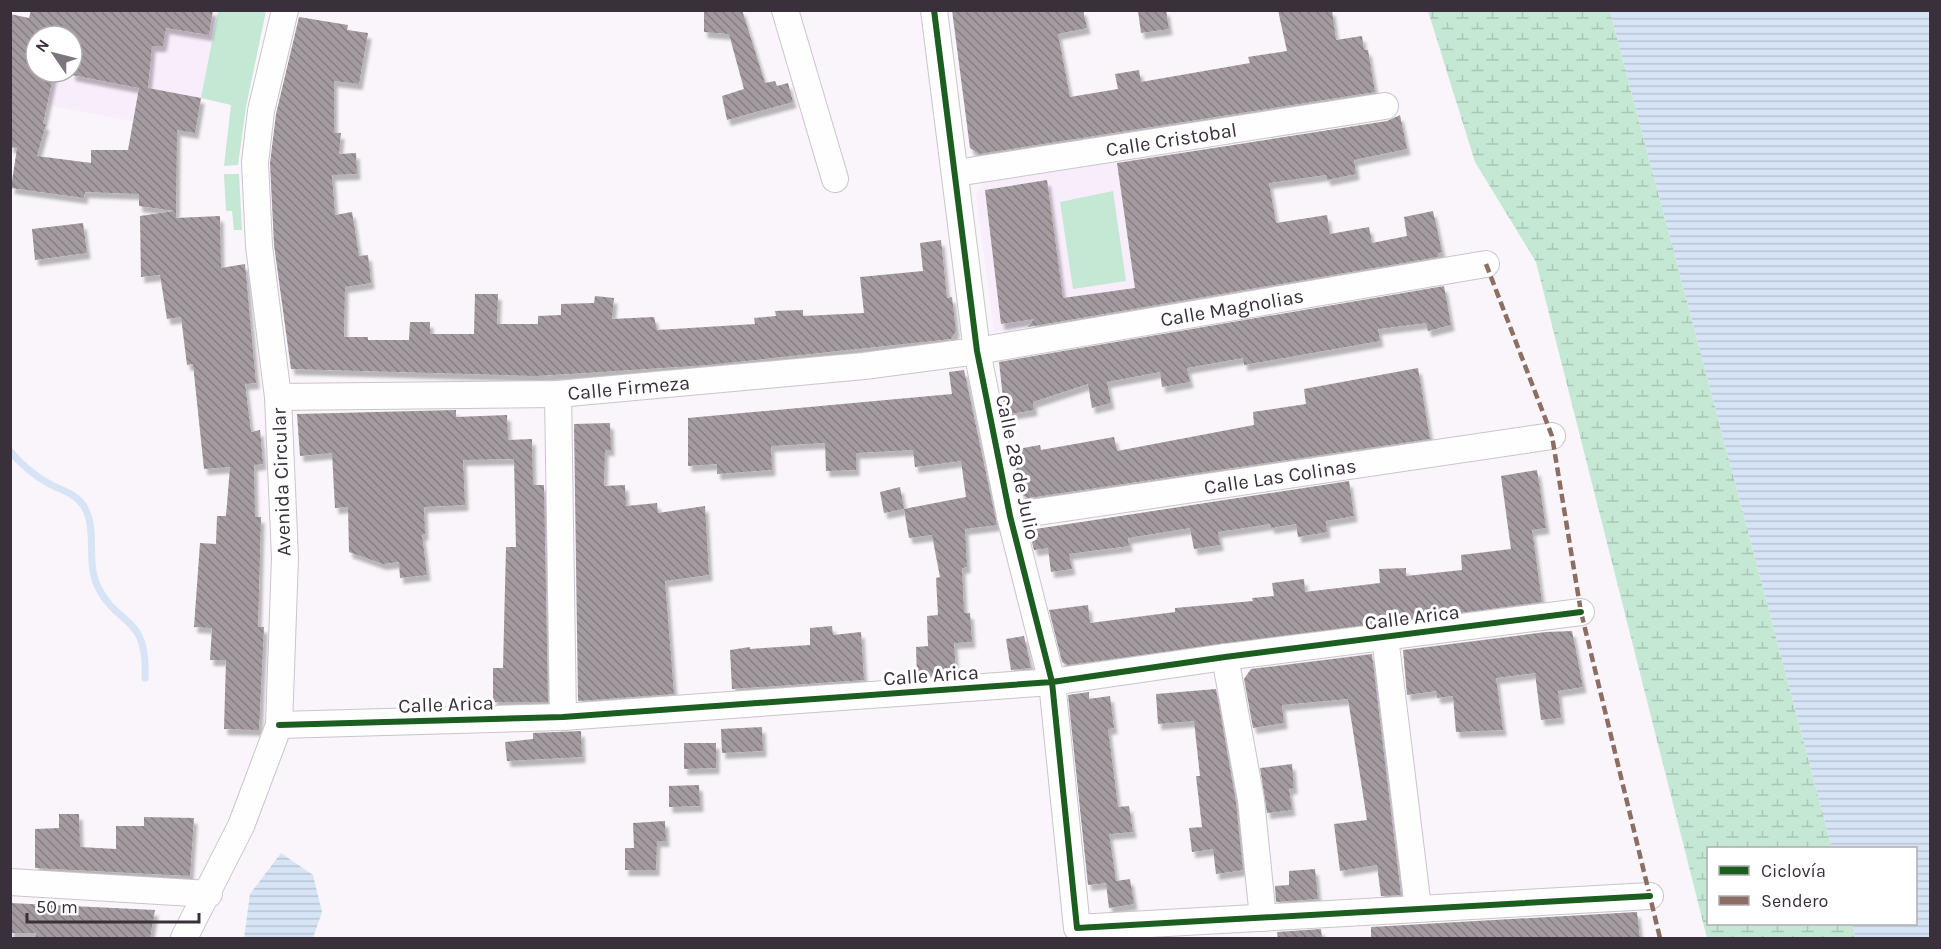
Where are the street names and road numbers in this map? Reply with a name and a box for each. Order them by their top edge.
street label: Calle Cristobal [1104,118,1239,161]
street label: Calle Magnolias [1159,284,1305,331]
street label: Calle Firmeza [567,371,691,405]
street label: Calle 28 de Julio [991,392,1044,542]
street label: Avenida Circular [267,406,296,557]
street label: Calle Las Colinas [1203,454,1358,499]
street label: Calle Arica [1363,600,1461,635]
street label: Calle Arica [883,661,979,690]
street label: Calle Arica [398,691,494,718]

